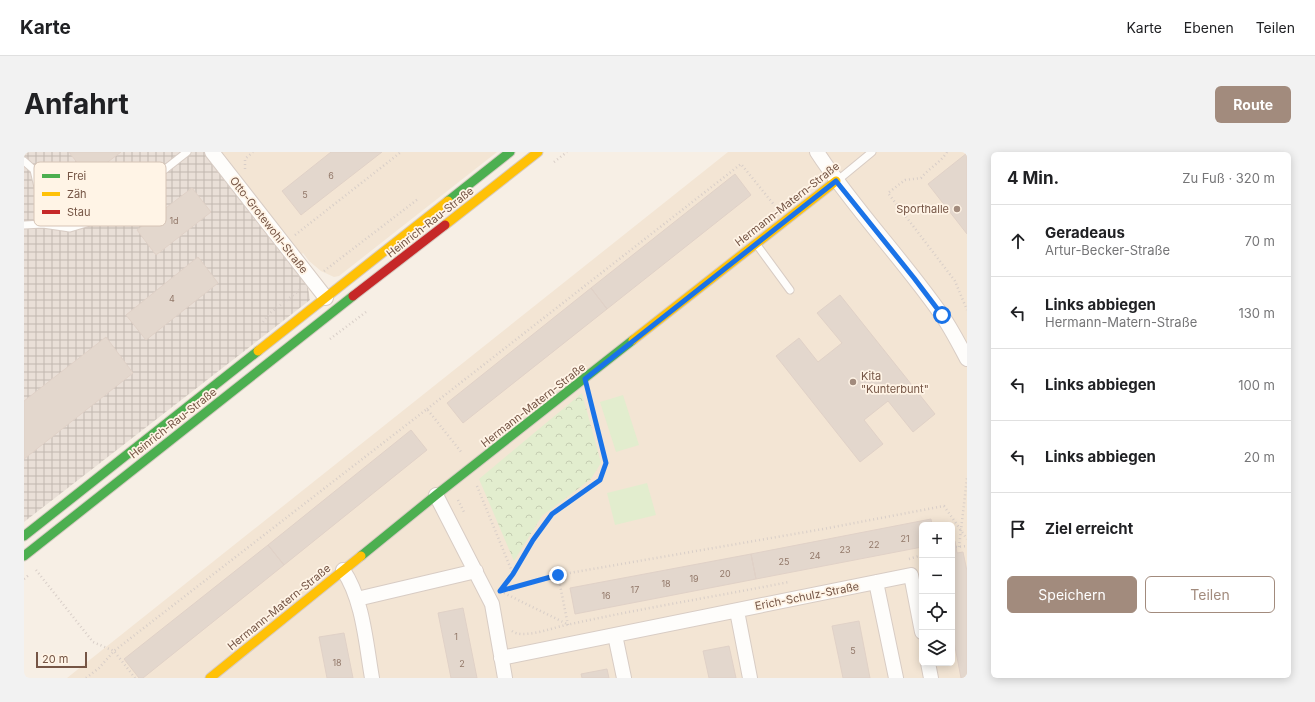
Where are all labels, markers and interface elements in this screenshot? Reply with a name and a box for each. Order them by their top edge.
text: Karte [20,16,71,39]
text: Karte [1126,19,1162,36]
text: Ebenen [1184,19,1234,36]
text: Teilen [1256,19,1295,36]
button: Route [1215,86,1291,123]
text: Anfahrt [24,87,129,121]
street label: Hermann-Matern-Straße [732,159,842,249]
legend [34,162,166,226]
text: 4 Min. [1007,168,1059,188]
text: Frei [67,169,86,183]
house number: 6 [328,170,334,181]
text: Zu Fuß · 320 m [1182,170,1275,186]
street label: Otto-Grotewohl-Straße [227,174,311,276]
street label: Heinrich-Rau-Straße [384,184,476,260]
text: Zäh [67,187,87,201]
house number: 5 [302,189,308,200]
place label: Sporthalle [896,202,949,216]
marker: Sporthalle [952,204,962,214]
text: Stau [67,205,90,219]
house number: 1d [169,215,179,226]
text: Geradeaus [1045,223,1125,242]
icon: ahead [1007,230,1029,252]
text: 70 m [1245,233,1275,249]
text: Artur-Becker-Straße [1045,242,1170,258]
house number: 4 [169,293,175,304]
text: Links abbiegen [1045,295,1156,314]
icon: left [1007,302,1029,324]
text: 130 m [1238,305,1275,321]
route start [933,306,951,324]
text: Hermann-Matern-Straße [1045,314,1197,330]
street label: Hermann-Matern-Straße [478,360,588,450]
place label: Kita "Kunterbunt" [861,369,929,396]
icon: left [1007,374,1029,396]
text: Links abbiegen [1045,375,1156,394]
marker: Kita "Kunterbunt" [848,377,858,387]
text: 100 m [1238,377,1275,393]
street label: Heinrich-Rau-Straße [127,385,219,461]
icon: left [1007,446,1029,468]
text: Links abbiegen [1045,447,1156,466]
text: 20 m [1244,449,1275,465]
icon: arrive [1007,518,1029,540]
text: Ziel erreicht [1045,519,1133,538]
map controls [919,522,955,666]
button: + [919,522,955,558]
house number: 21 [900,533,910,544]
house number: 22 [869,539,879,550]
house number: 23 [839,544,851,555]
house number: 24 [809,550,821,561]
house number: 25 [779,556,789,567]
button: − [919,558,955,594]
street label: Hermann-Matern-Straße [225,561,333,653]
route end [549,566,567,584]
house number: 20 [719,568,731,579]
house number: 19 [689,573,699,584]
button: Speichern [1007,576,1137,613]
button: Teilen [1145,576,1275,613]
house number: 18 [661,578,671,589]
street label: Erich-Schulz-Straße [754,579,860,613]
house number: 17 [631,584,639,595]
house number: 16 [601,590,611,601]
button: locate [919,594,955,630]
button: layers [919,630,955,666]
house number: 1 [454,631,458,642]
house number: 5 [850,645,856,656]
scale bar [36,650,87,669]
text: 20 m [42,652,68,666]
house number: 18 [332,657,342,668]
house number: 2 [459,658,465,669]

